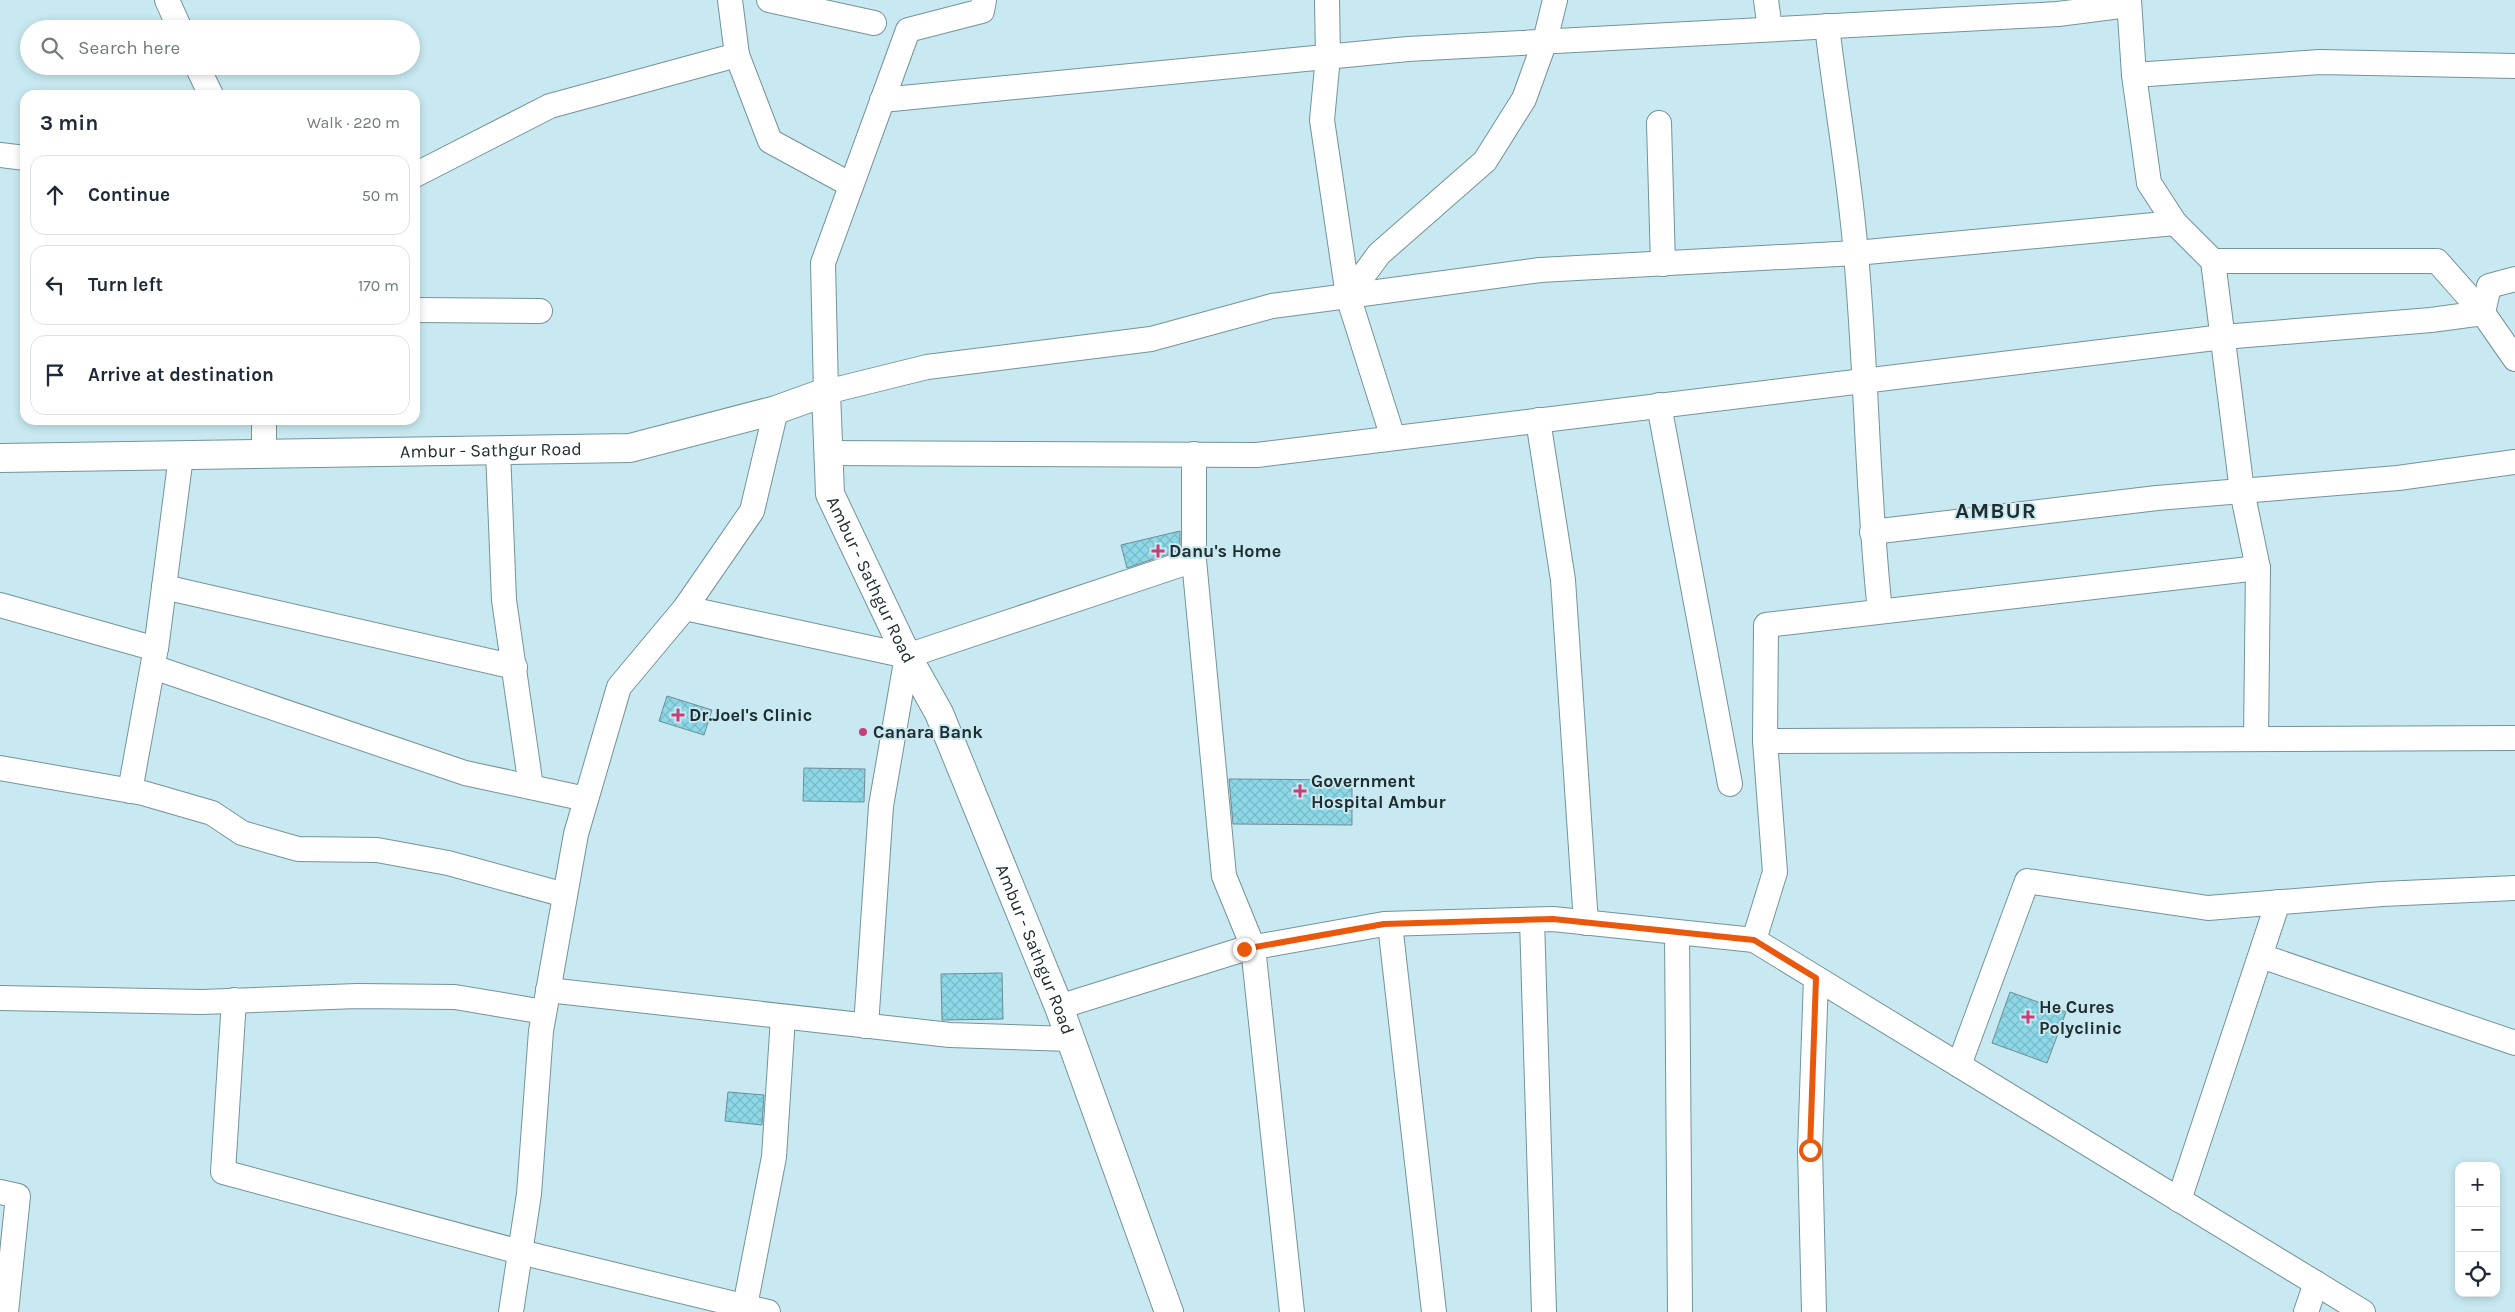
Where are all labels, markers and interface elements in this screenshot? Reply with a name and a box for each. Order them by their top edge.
search box [20,20,420,75]
icon: search [38,34,66,62]
text: Search here [78,37,180,59]
text: 3 min [40,111,98,135]
text: Walk · 220 m [307,113,400,132]
icon: ahead [41,181,69,209]
text: Continue [88,184,170,206]
text: 50 m [362,186,399,205]
icon: left [41,271,69,299]
text: Turn left [88,274,163,296]
text: 170 m [358,276,399,295]
icon: arrive [41,361,69,389]
text: Arrive at destination [88,364,274,386]
street label: Ambur - Sathgur Road [400,438,582,463]
street label: Ambur - Sathgur Road [822,493,920,667]
district label: AMBUR [1955,498,2037,524]
place label: Danu's Home [1169,540,1281,562]
marker: Danu's Home [1151,544,1165,558]
place label: Dr.Joel's Clinic [689,704,812,726]
marker: Dr.Joel's Clinic [671,708,685,722]
place label: Canara Bank [873,721,983,743]
marker: Canara Bank [857,726,869,738]
place label: Government Hospital Ambur [1311,770,1446,813]
marker: Government Hospital Ambur [1293,784,1307,798]
street label: Ambur - Sathgur Road [991,861,1079,1038]
route end [1233,938,1256,961]
place label: He Cures Polyclinic [2039,996,2122,1039]
marker: He Cures Polyclinic [2021,1010,2035,1024]
route start [1799,1139,1822,1162]
map controls [2455,1162,2500,1297]
button: + [2455,1162,2500,1207]
button: − [2455,1207,2500,1252]
button: locate [2455,1252,2500,1297]

